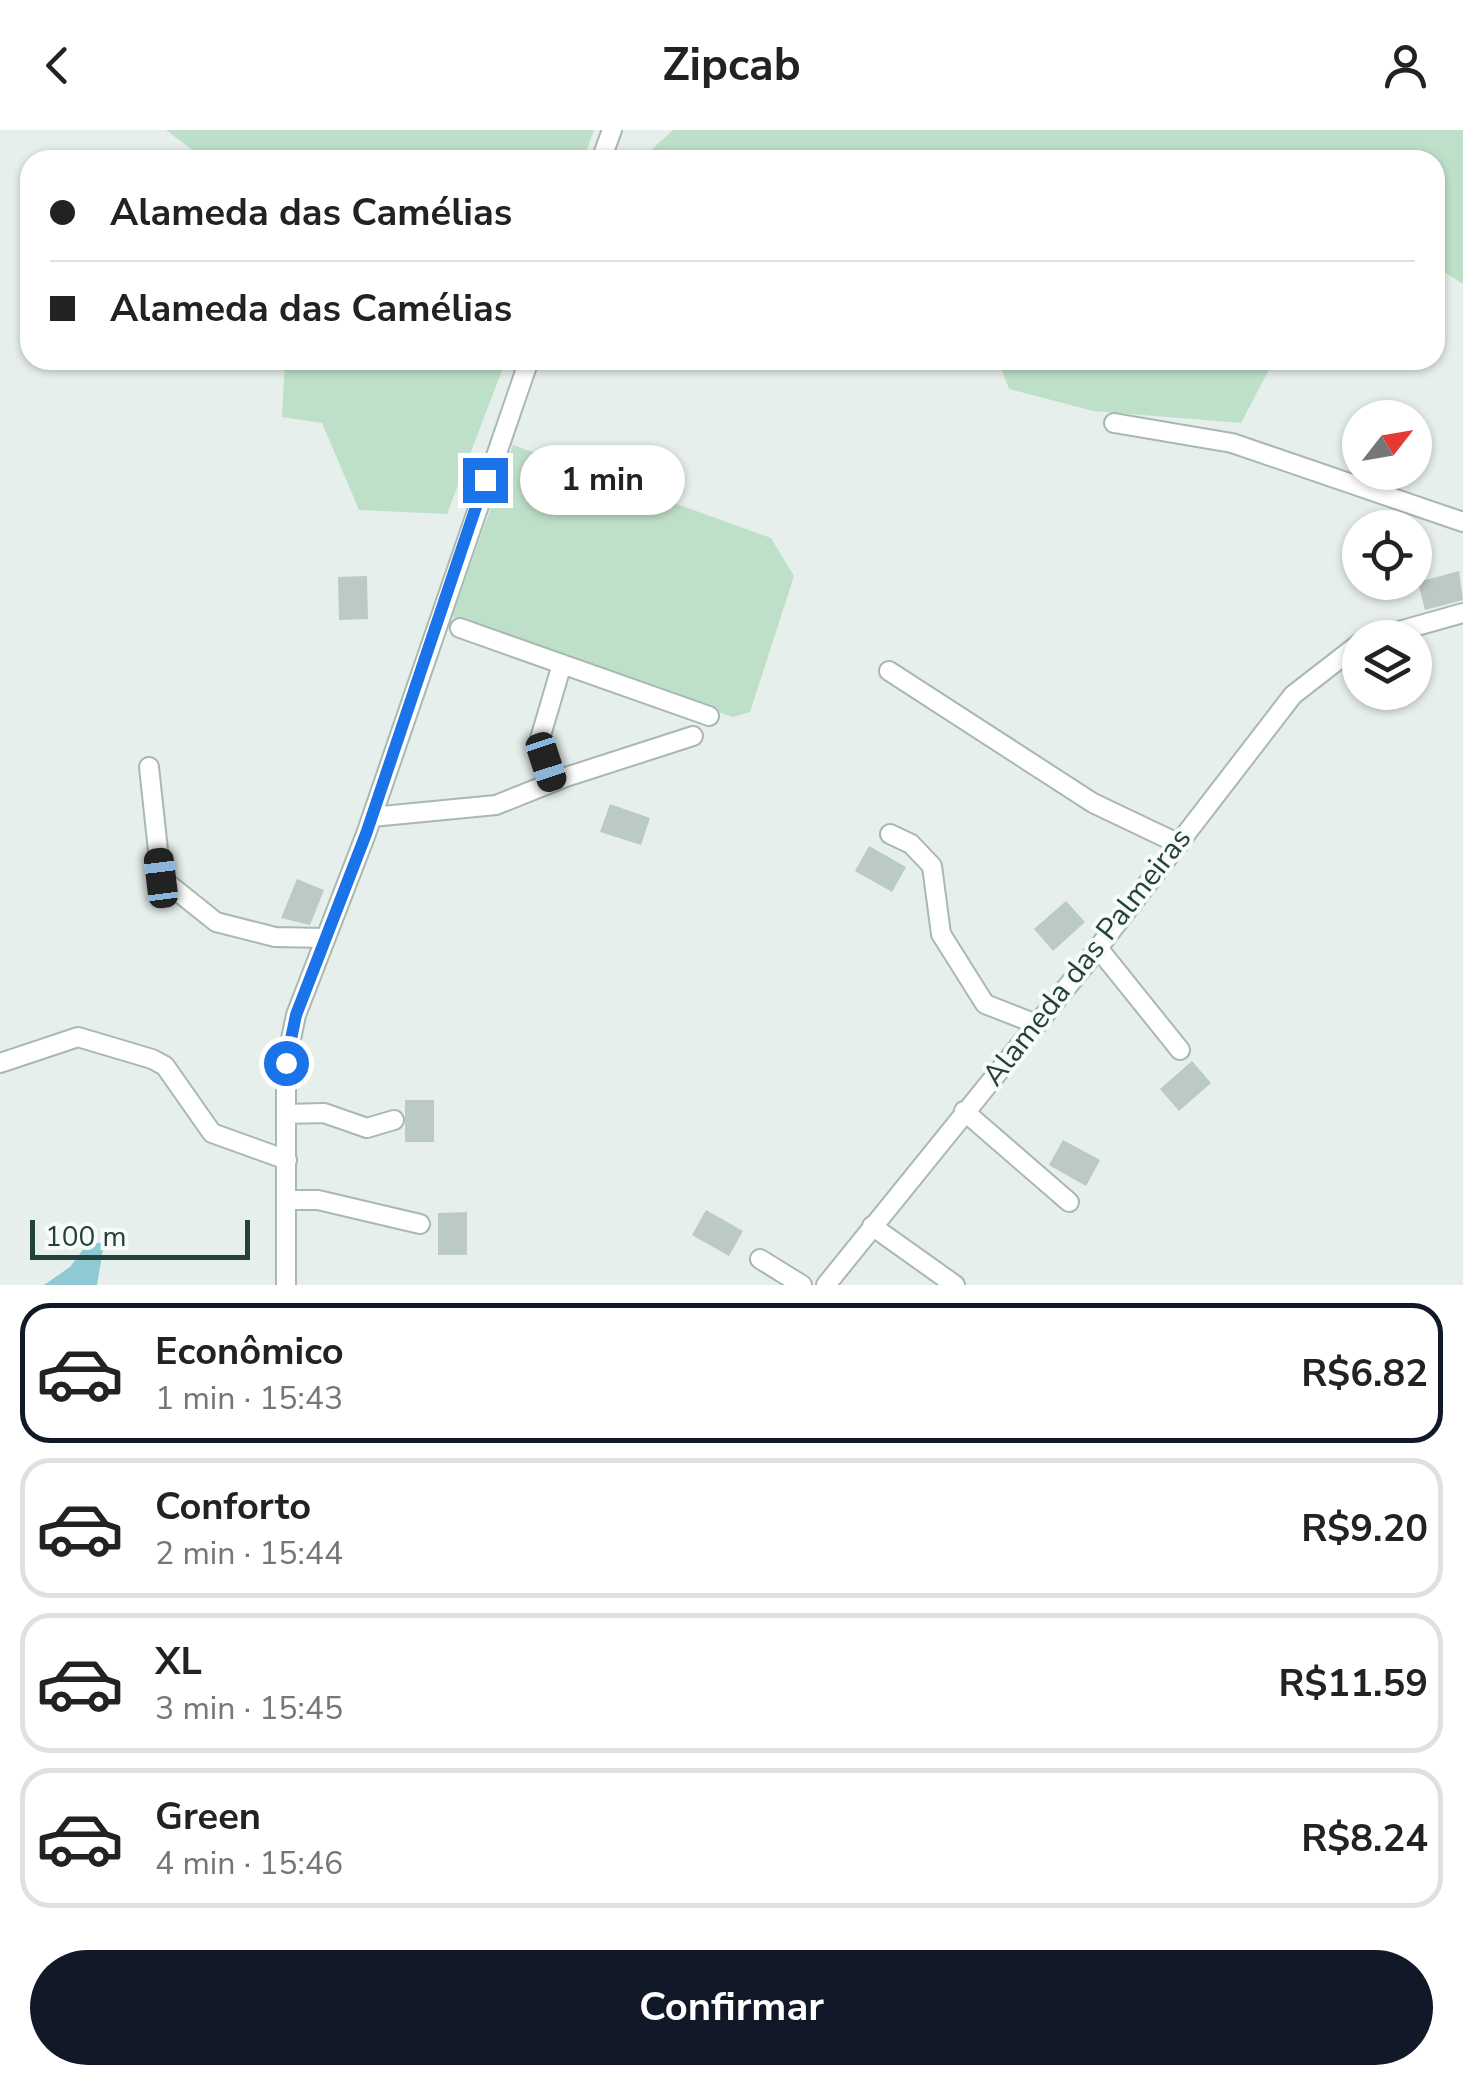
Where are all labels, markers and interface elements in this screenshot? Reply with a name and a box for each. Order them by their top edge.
text: Zipcab [662,35,801,96]
icon: back [30,38,85,93]
icon: person [1378,38,1433,93]
text: Alameda das Camélias [110,187,512,238]
text: Alameda das Camélias [110,283,512,334]
north arrow [1342,400,1432,490]
map controls [1342,400,1432,710]
callout: 1 min [520,445,685,515]
route end [463,458,508,503]
text: 1 min [561,458,644,501]
button: locate [1342,510,1432,600]
button: layers [1342,620,1432,710]
car [522,729,570,795]
street label: Alameda das Palmeiras [973,819,1201,1095]
car [142,846,180,910]
route start [264,1041,309,1086]
scale bar [30,1215,250,1260]
text: 100 m [45,1218,127,1256]
text: Econômico [155,1326,344,1377]
icon: car [35,1328,125,1418]
text: R$6.82 [1301,1348,1428,1399]
text: 1 min · 15:43 [155,1377,343,1420]
text: Conforto [155,1481,311,1532]
icon: car [35,1483,125,1573]
text: R$9.20 [1301,1503,1428,1554]
text: 2 min · 15:44 [155,1532,343,1575]
text: XL [155,1636,202,1687]
icon: car [35,1638,125,1728]
text: R$11.59 [1279,1658,1428,1709]
text: 3 min · 15:45 [155,1687,343,1730]
text: Green [155,1791,261,1842]
icon: car [35,1793,125,1883]
text: R$8.24 [1301,1813,1428,1864]
text: 4 min · 15:46 [155,1842,343,1885]
button: Confirmar [30,1950,1433,2065]

